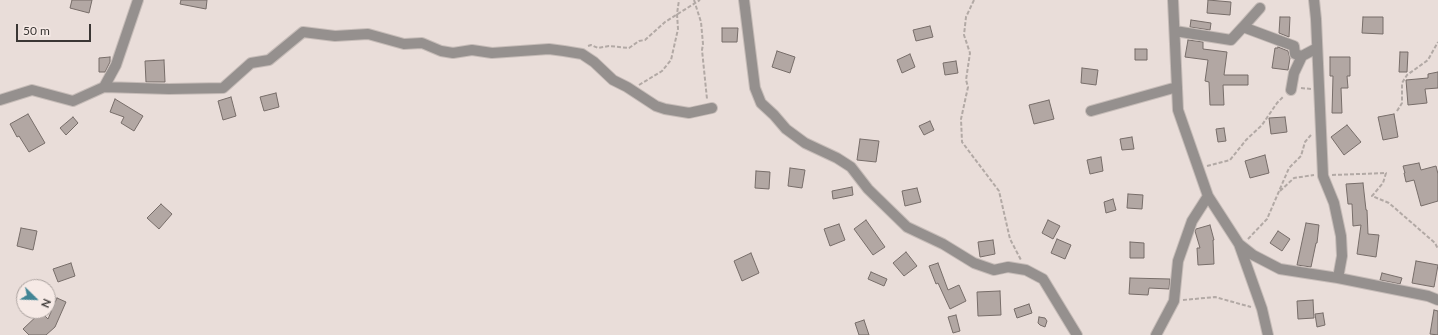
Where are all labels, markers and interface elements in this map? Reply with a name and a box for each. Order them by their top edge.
scale bar [18,16,93,42]
text: 50 m [23,23,50,38]
north arrow [16,279,56,319]
text: N [39,297,54,310]

